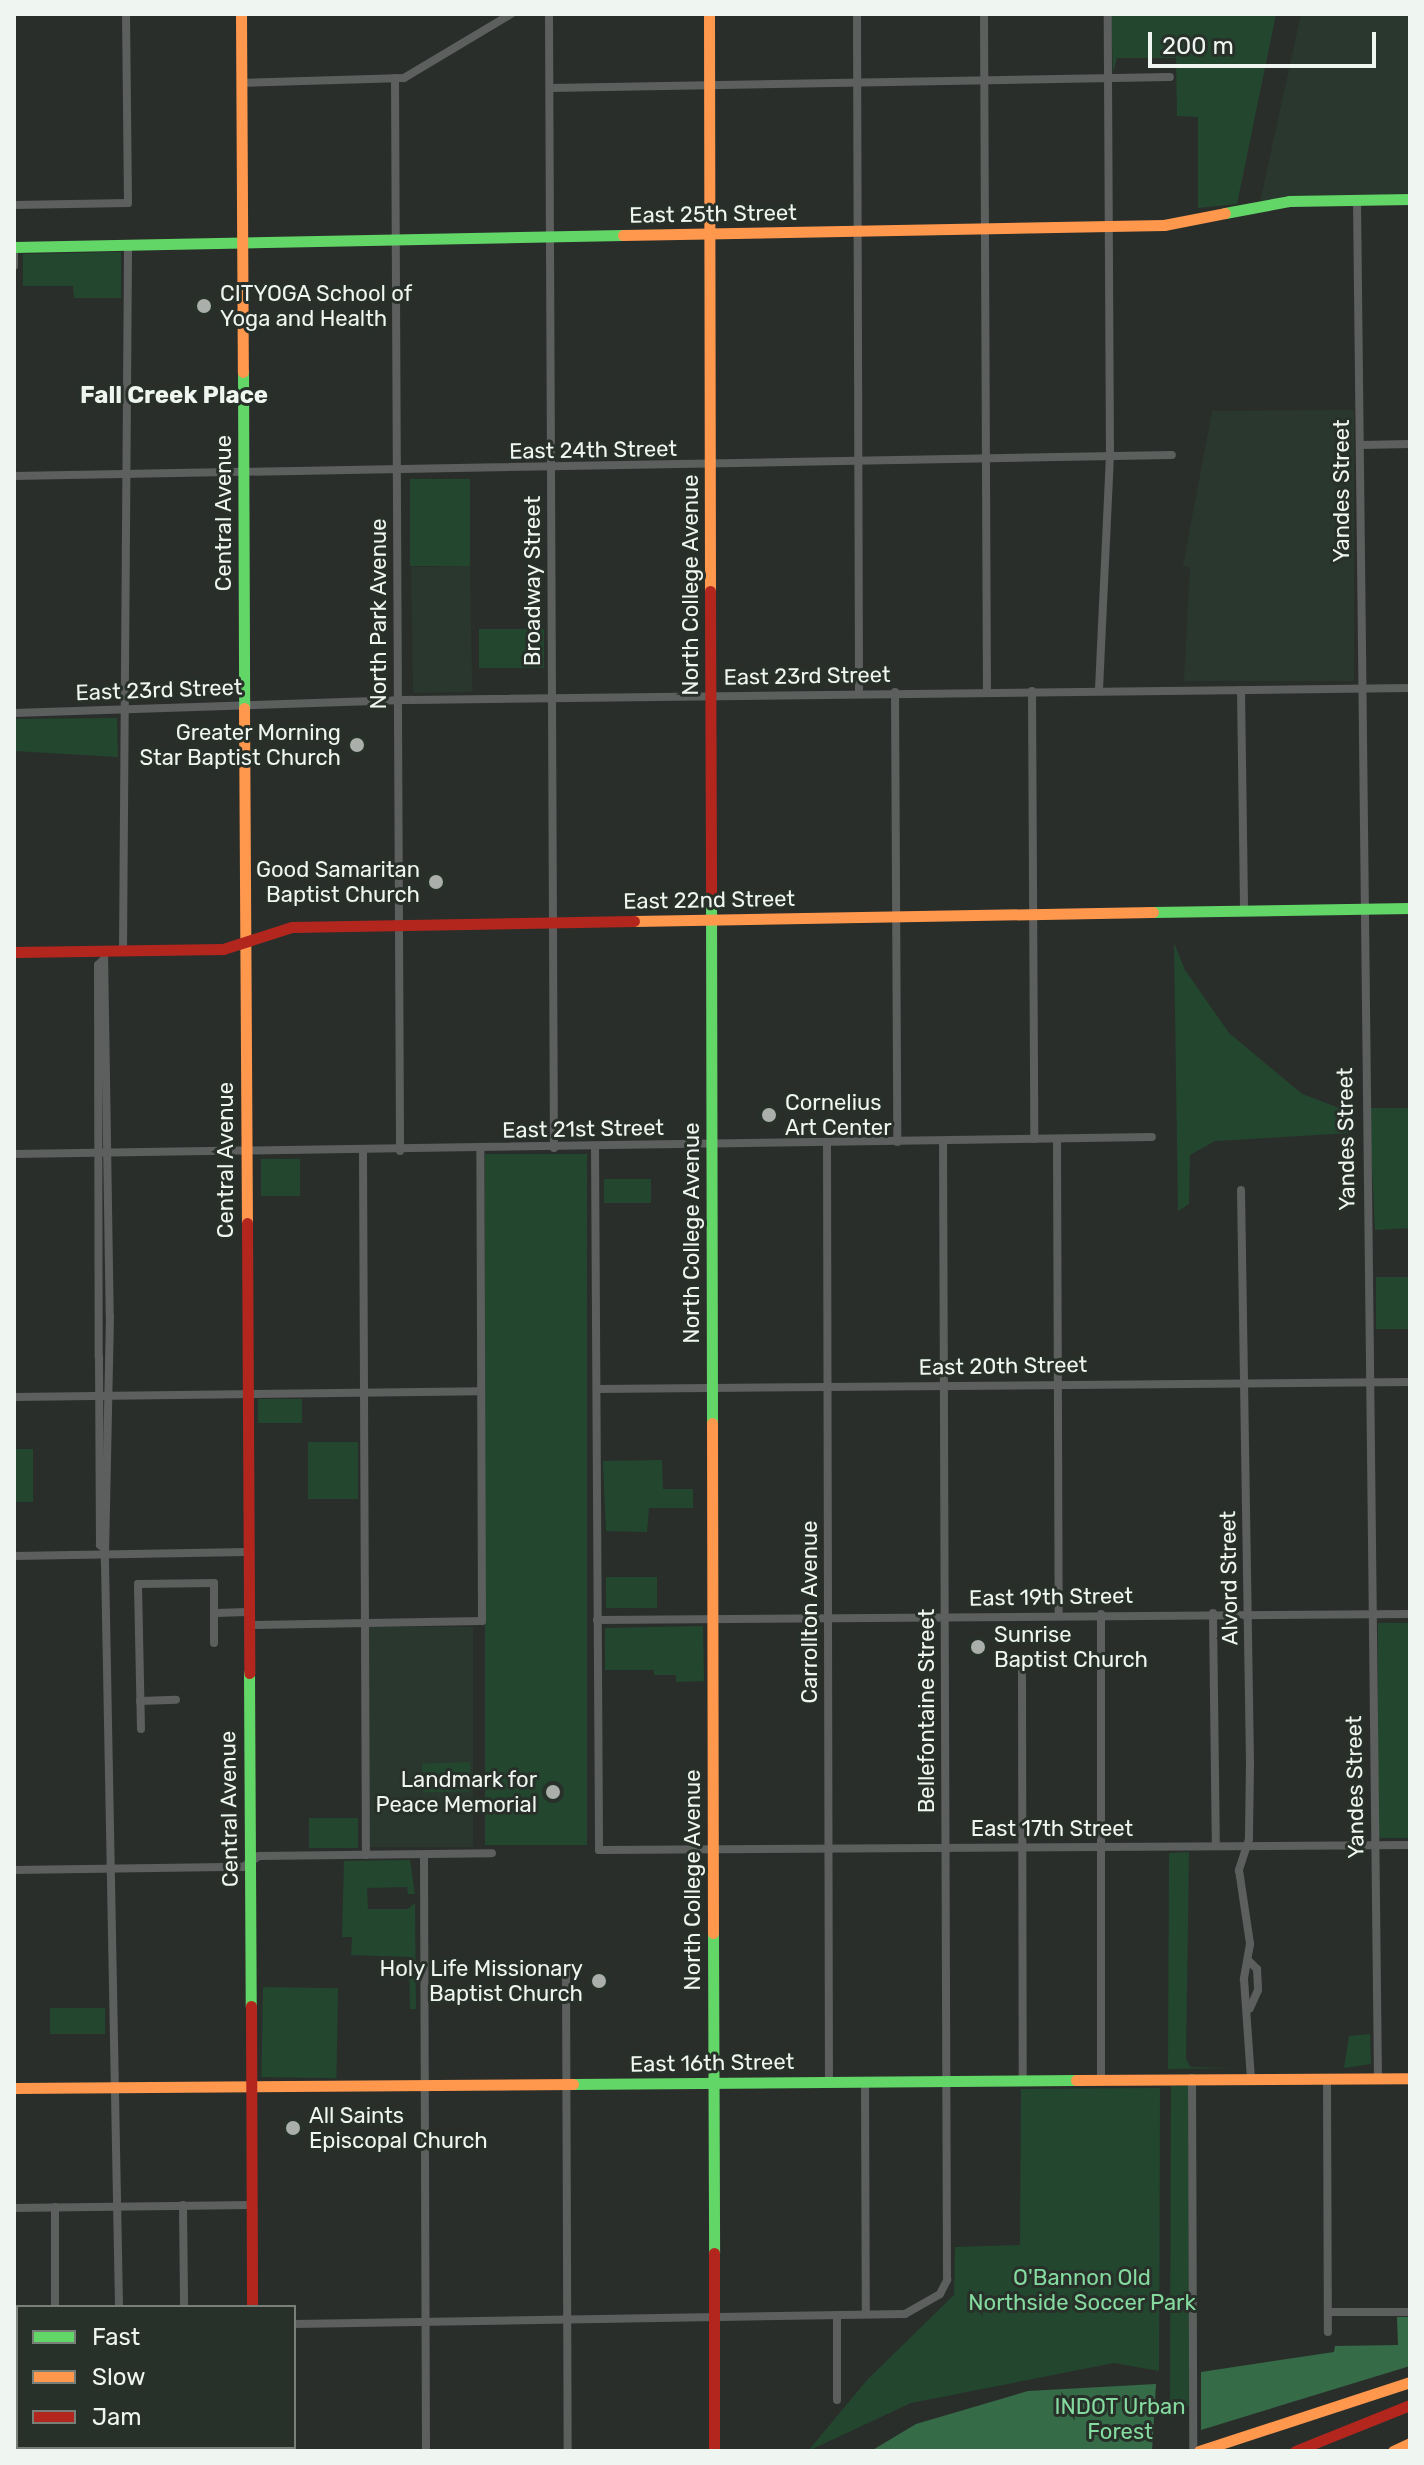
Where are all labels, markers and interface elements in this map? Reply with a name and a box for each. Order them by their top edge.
scale bar [1152,16,1380,66]
text: 200 m [1162,32,1234,60]
street label: East 25th Street [629,199,797,229]
place label: CITYOGA School of Yoga and Health [220,280,413,332]
marker: CITYOGA School of Yoga and Health [195,297,213,315]
district label: Fall Creek Place [80,382,268,410]
street label: Yandes Street [1329,419,1355,563]
street label: Central Avenue [211,435,237,591]
street label: East 24th Street [509,435,677,465]
street label: North College Avenue [678,474,704,696]
street label: Broadway Street [520,495,546,667]
street label: North Park Avenue [366,518,392,710]
street label: East 23rd Street [723,661,891,691]
street label: East 23rd Street [75,674,243,706]
place label: Greater Morning Star Baptist Church [139,719,341,770]
marker: Greater Morning Star Baptist Church [348,736,366,754]
place label: Good Samaritan Baptist Church [256,856,420,908]
marker: Good Samaritan Baptist Church [427,873,445,891]
street label: East 22nd Street [623,885,795,915]
street label: Yandes Street [1332,1067,1360,1211]
street label: Central Avenue [213,1082,239,1238]
place label: Cornelius Art Center [785,1089,892,1140]
marker: Cornelius Art Center [760,1106,778,1124]
street label: East 21st Street [502,1114,664,1144]
street label: North College Avenue [679,1122,705,1344]
street label: East 20th Street [919,1351,1087,1381]
street label: Alvord Street [1215,1510,1243,1646]
street label: Carrollton Avenue [797,1520,823,1704]
street label: East 19th Street [969,1582,1133,1612]
street label: Bellefontaine Street [914,1609,940,1813]
place label: Sunrise Baptist Church [994,1621,1148,1672]
marker: Sunrise Baptist Church [969,1638,987,1656]
street label: Yandes Street [1341,1715,1369,1859]
street label: Central Avenue [214,1730,244,1888]
place label: Landmark for Peace Memorial [376,1766,537,1818]
street label: North College Avenue [680,1769,706,1991]
marker: Landmark for Peace Memorial [544,1783,562,1801]
street label: East 17th Street [971,1816,1133,1842]
place label: Holy Life Missionary Baptist Church [379,1955,583,2006]
marker: Holy Life Missionary Baptist Church [590,1972,608,1990]
street label: East 16th Street [630,2048,794,2078]
place label: All Saints Episcopal Church [309,2102,488,2154]
marker: All Saints Episcopal Church [284,2119,302,2137]
park label: O'Bannon Old Northside Soccer Park [968,2264,1196,2316]
legend [16,2305,296,2449]
text: Fast [92,2323,140,2351]
text: Slow [92,2363,145,2391]
park label: INDOT Urban Forest [1054,2393,1186,2444]
text: Jam [92,2403,142,2431]

